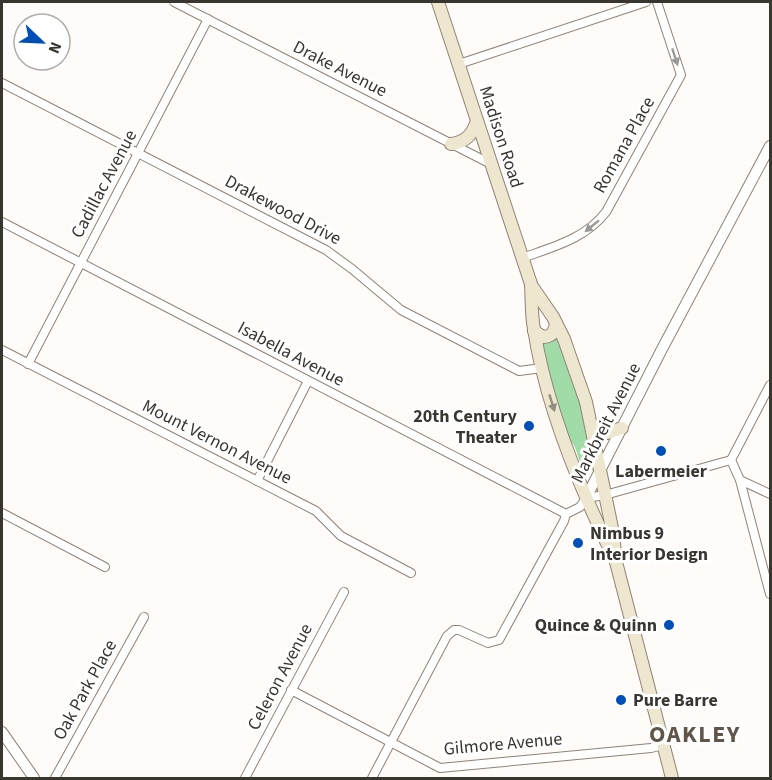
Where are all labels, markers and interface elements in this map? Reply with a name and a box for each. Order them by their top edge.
north arrow [12,12,72,72]
street label: Drake Avenue [289,35,391,103]
text: N [43,38,67,57]
one-way arrow [671,48,680,66]
street label: Madison Road [473,83,529,191]
street label: Romana Place [587,92,661,198]
street label: Cadillac Avenue [65,125,143,243]
street label: Drakewood Drive [220,169,346,251]
one-way arrow [585,220,600,232]
street label: Isabella Avenue [233,315,349,393]
street label: Markbreit Avenue [565,359,647,487]
street label: Mount Vernon Avenue [138,393,296,491]
one-way arrow [548,394,557,412]
place label: 20th Century Theater [413,404,518,450]
marker: 20th Century Theater [522,419,536,433]
marker: Labermeier [654,444,668,458]
place label: Labermeier [615,459,708,484]
place label: Nimbus 9 Interior Design [590,521,708,567]
marker: Nimbus 9 Interior Design [571,536,585,550]
place label: Quince & Quinn [535,613,657,638]
marker: Quince & Quinn [662,618,676,632]
street label: Celeron Avenue [241,619,319,735]
street label: Oak Park Place [47,635,123,745]
place label: Pure Barre [633,688,718,713]
marker: Pure Barre [614,693,628,707]
district label: OAKLEY [649,717,741,752]
street label: Gilmore Avenue [443,726,563,762]

